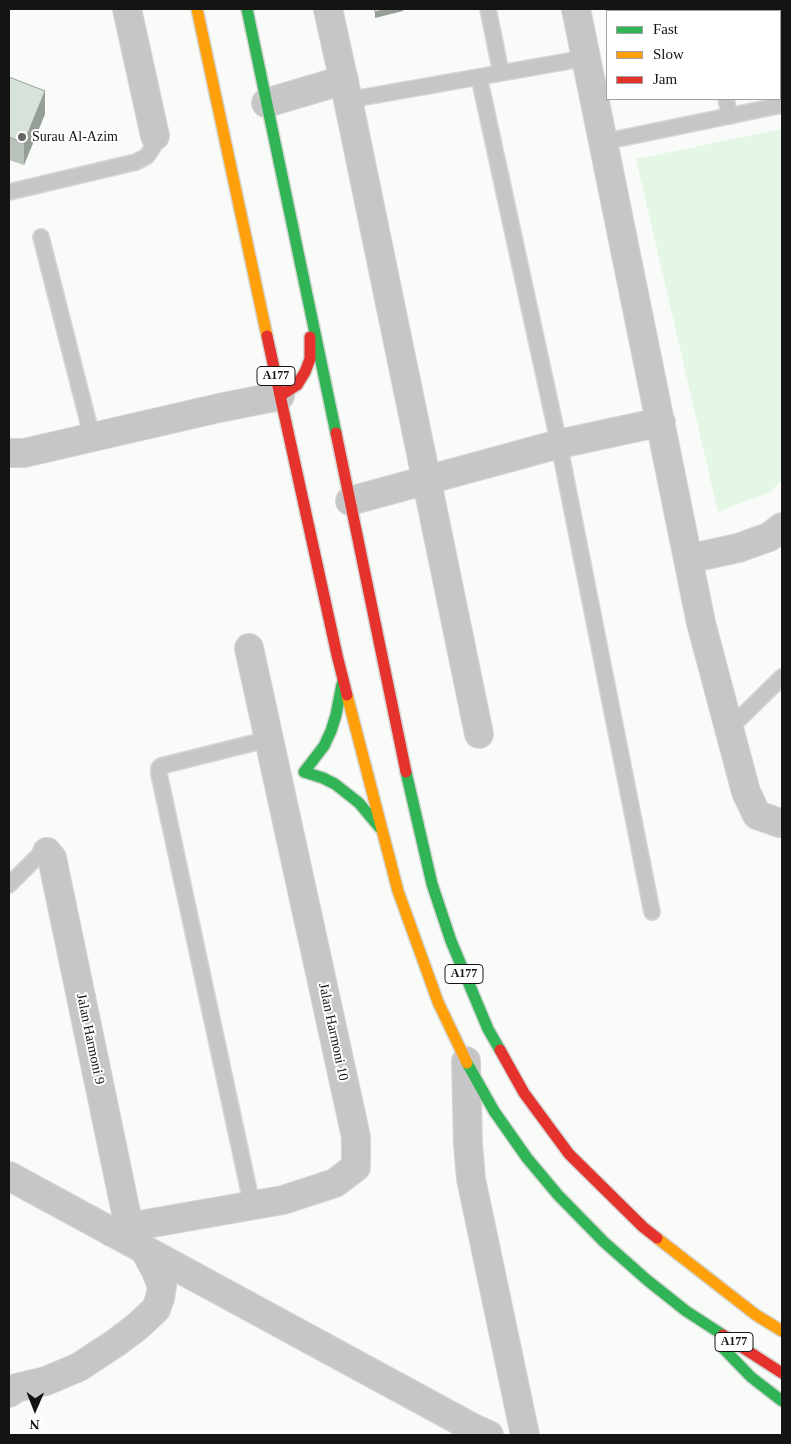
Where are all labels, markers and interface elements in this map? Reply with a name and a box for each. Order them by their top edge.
legend [606,10,781,100]
text: Fast [653,21,678,37]
text: Slow [653,46,684,62]
text: Jam [653,71,677,87]
place label: Surau Al-Azim [32,129,118,145]
marker: Surau Al-Azim [16,131,28,143]
road number: A177 [257,366,295,386]
road number: A177 [445,964,483,984]
street label: Jalan Harmoni 10 [314,982,352,1082]
street label: Jalan Harmoni 9 [72,992,108,1086]
road number: A177 [715,1332,753,1351]
north arrow [10,1384,60,1434]
text: N [30,1417,40,1432]

